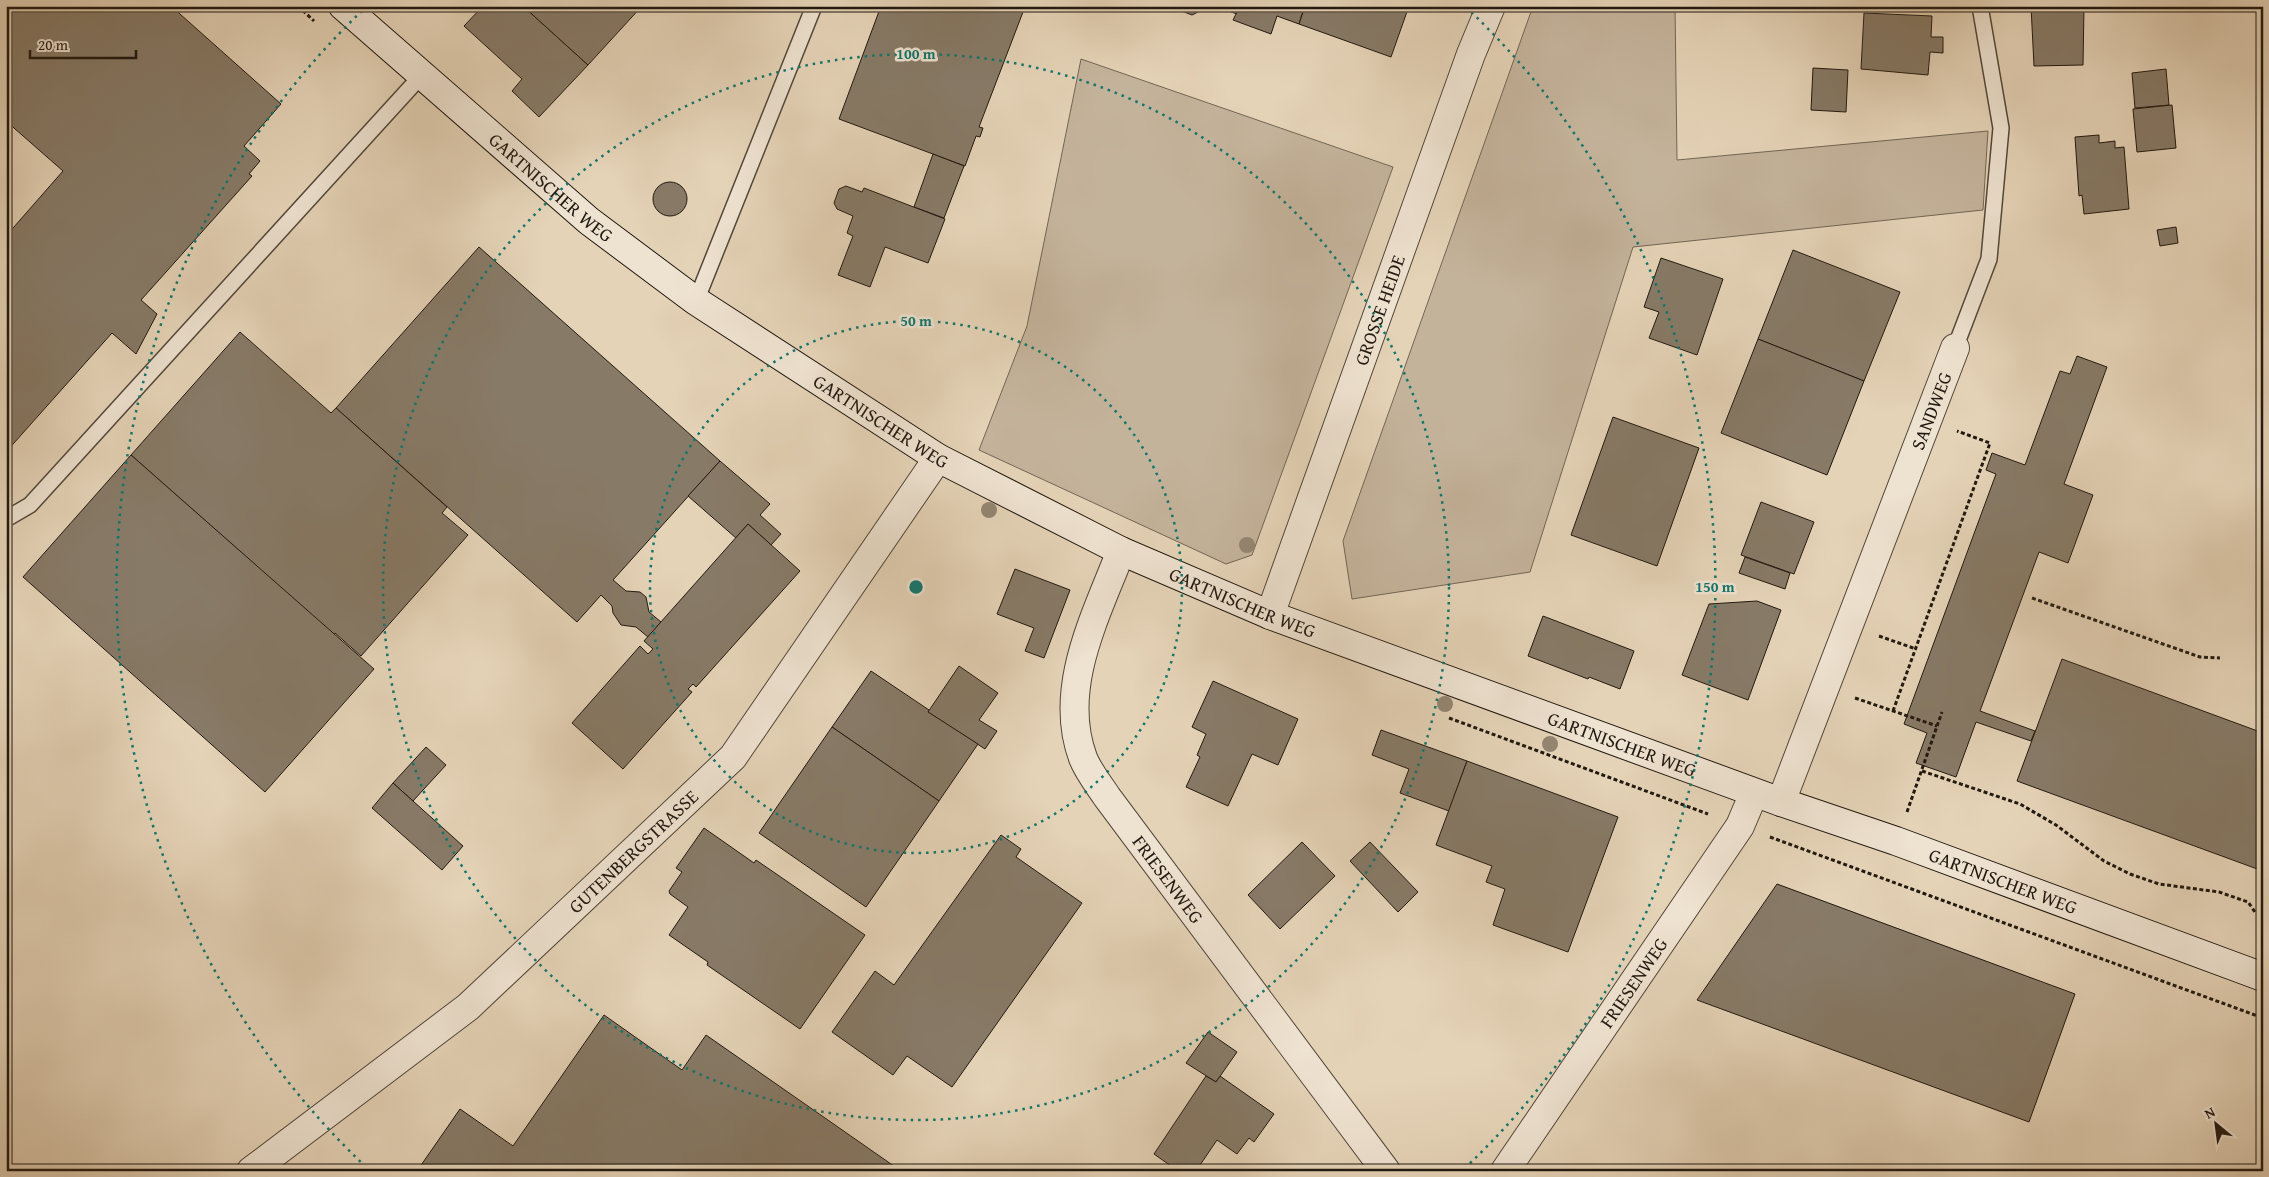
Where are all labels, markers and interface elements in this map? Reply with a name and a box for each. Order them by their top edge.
scale bar [30,28,136,60]
text: 20 m [38,34,69,55]
text: 100 m [896,43,936,64]
street label: GARTNISCHER WEG [483,126,619,249]
street label: GROSSE HEIDE [1347,251,1412,369]
text: 50 m [900,310,932,331]
street label: GARTNISCHER WEG [808,367,954,475]
street label: SANDWEG [1903,368,1959,454]
street label: GARTNISCHER WEG [1165,559,1320,645]
text: 150 m [1695,576,1735,597]
centre of rings [907,578,925,596]
street label: GARTNISCHER WEG [1544,704,1700,784]
street label: GUTENBERGSTRASSE [562,783,705,920]
street label: FRIESENWEG [1126,829,1211,929]
street label: GARTNISCHER WEG [1925,840,2081,921]
street label: FRIESENWEG [1592,932,1674,1033]
north arrow [2192,1100,2242,1150]
text: N [2201,1101,2219,1124]

